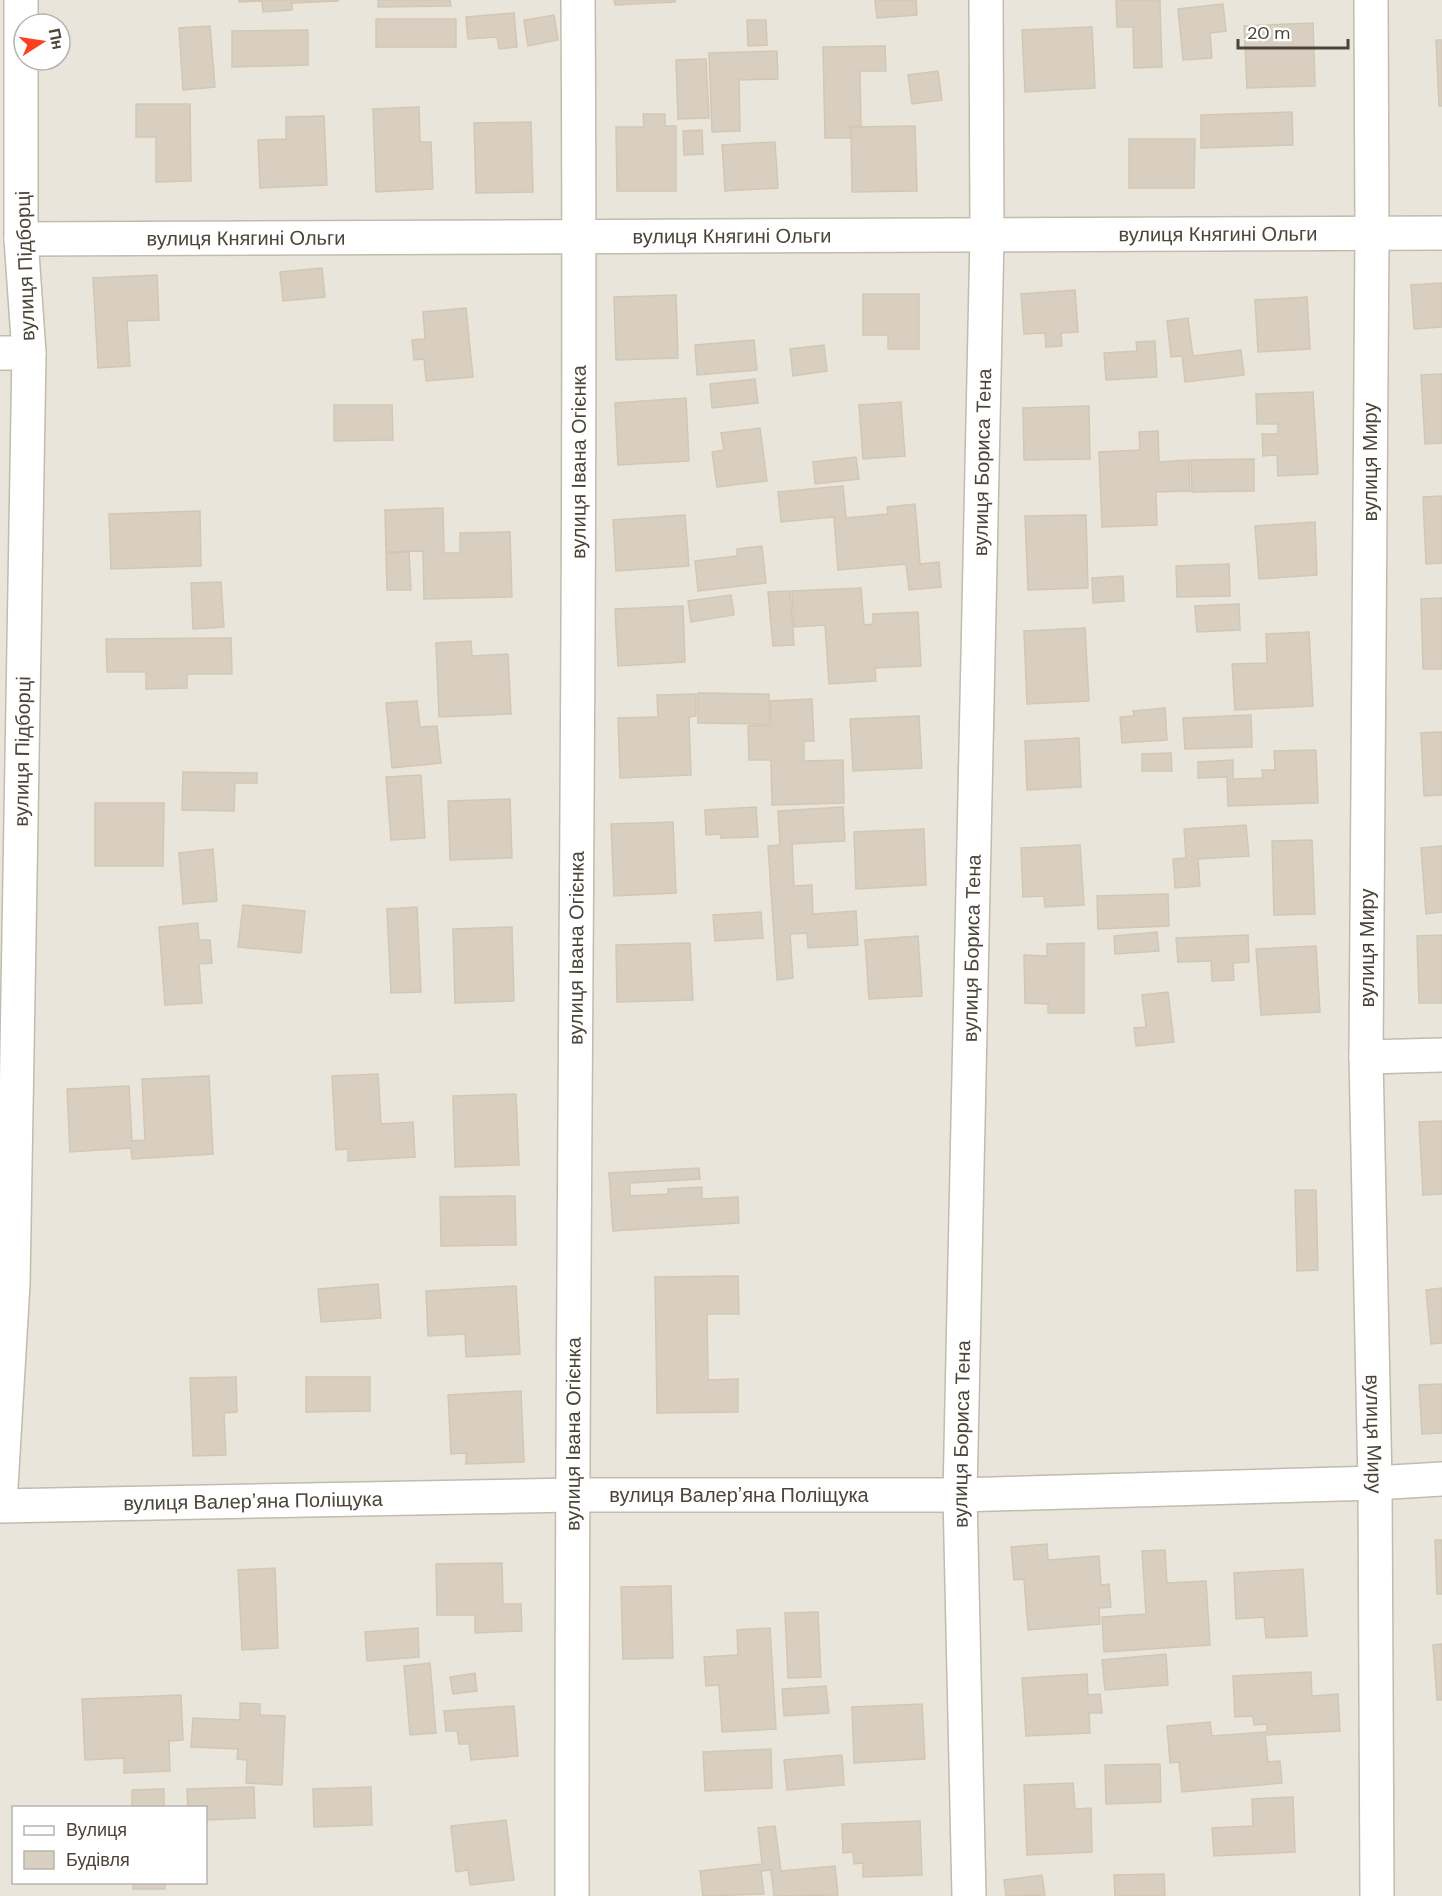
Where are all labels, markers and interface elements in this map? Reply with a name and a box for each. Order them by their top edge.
north arrow [12,12,72,72]
scale bar [1238,12,1348,50]
text: 20 m [1247,21,1290,45]
text: Пн [44,26,69,52]
street label: вулиця Підборці [9,190,41,342]
street label: вулиця Княгині Ольги [1118,221,1318,247]
street label: вулиця Княгині Ольги [632,223,832,249]
street label: вулиця Княгині Ольги [146,225,346,251]
street label: вулиця Івана Огієнка [565,364,592,559]
street label: вулиця Бориса Тена [967,367,997,556]
street label: вулиця Миру [1357,403,1383,521]
street label: вулиця Підборці [8,676,36,827]
street label: вулиця Івана Огієнка [562,850,590,1045]
street label: вулиця Бориса Тена [957,853,987,1042]
street label: вулиця Миру [1354,889,1380,1007]
street label: вулиця Івана Огієнка [560,1336,587,1531]
street label: вулиця Бориса Тена [947,1339,976,1528]
street label: вулиця Миру [1360,1374,1388,1493]
street label: вулиця Валерʼяна Поліщука [609,1482,870,1508]
street label: вулиця Валерʼяна Поліщука [123,1486,384,1516]
legend [12,1806,207,1884]
text: Вулиця [66,1818,127,1842]
text: Будівля [66,1848,130,1872]

